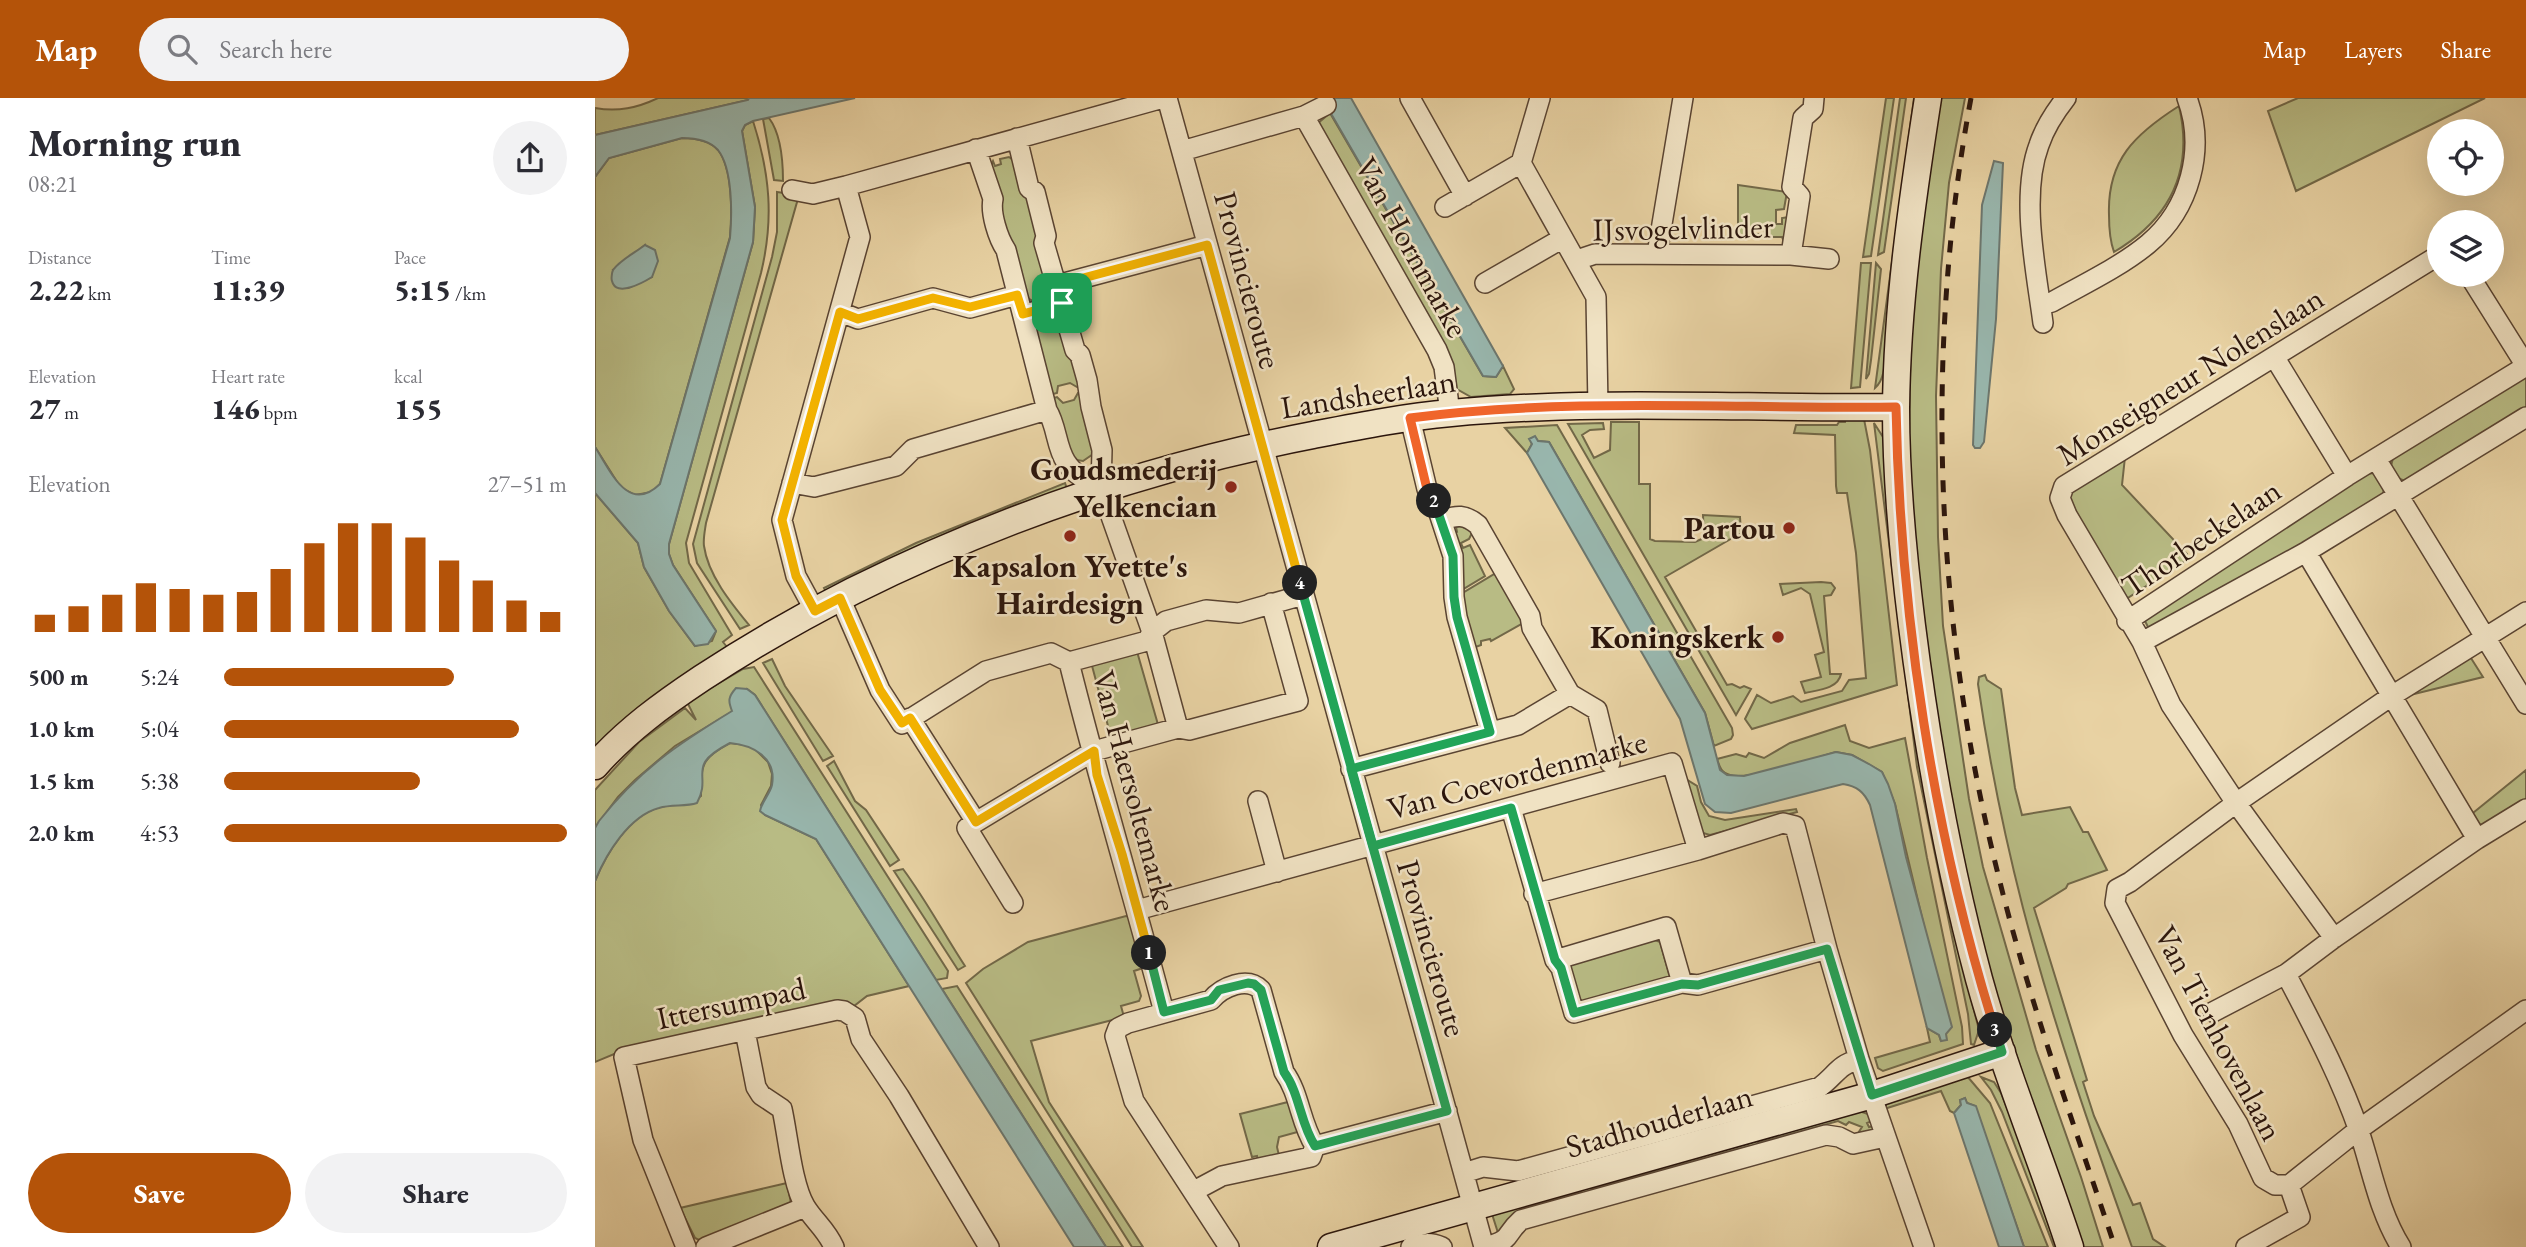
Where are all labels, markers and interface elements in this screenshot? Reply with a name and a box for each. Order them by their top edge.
search box [139,18,629,81]
text: Map [35,28,97,71]
icon: search [163,30,201,68]
text: Search here [219,32,332,66]
text: Map [2263,34,2306,65]
text: Layers [2344,34,2403,65]
text: Share [2441,34,2491,65]
text: Morning run [28,118,241,167]
map controls [2427,119,2504,287]
button: locate [2427,119,2504,196]
button: share [493,121,567,195]
street label: Van Hornmarke [1345,150,1479,344]
text: 08:21 [28,169,78,199]
street label: Provincieroute [1204,187,1292,373]
street label: IJsvogelvlinder [1592,205,1774,251]
button: layers [2427,210,2504,287]
text: Distance [28,245,91,270]
text: Time [211,245,251,270]
text: Pace [394,245,426,270]
text: 2.22 [28,270,84,309]
text: 11:39 [211,270,284,309]
text: 5:15 [394,270,451,309]
pin [1032,273,1092,333]
street label: Monseigneur Nolenslaan [2049,277,2331,475]
text: km [84,281,112,306]
text: /km [451,281,486,306]
icon: arrive [1043,284,1081,322]
street label: Landsheerlaan [1277,359,1459,429]
text: Elevation [28,364,96,389]
text: Heart rate [211,364,285,389]
text: kcal [394,364,423,389]
text: 27 [28,389,60,428]
text: 146 [211,389,260,428]
text: 155 [394,389,443,428]
text: m [60,400,79,425]
text: bpm [260,400,298,425]
place label: Goudsmederij Yelkencian [1030,448,1217,527]
text: Elevation [28,469,111,499]
text: 27–51 m [488,469,567,499]
street label: Thorbeckelaan [2113,469,2289,607]
marker: Goudsmederij Yelkencian [1223,479,1239,495]
pin: 2 [1417,484,1451,518]
text: 2 [1428,488,1439,513]
place label: Partou [1683,507,1775,549]
marker: Partou [1781,520,1797,536]
marker: Kapsalon Yvette's Hairdesign [1062,528,1078,544]
place label: Kapsalon Yvette's Hairdesign [952,545,1188,624]
pin: 4 [1283,566,1317,601]
text: 4 [1294,570,1305,595]
place label: Koningskerk [1590,616,1765,658]
marker: Koningskerk [1770,629,1786,645]
text: 500 m [28,662,89,692]
text: 5:24 [140,662,179,692]
street label: Van Haersoltemarke [1083,666,1187,916]
text: 1.0 km [28,714,95,744]
text: 5:04 [140,714,179,744]
street label: Van Coevordenmarke [1383,720,1651,830]
text: 1.5 km [28,766,95,796]
text: 5:38 [140,766,179,796]
text: 2.0 km [28,818,95,848]
text: 4:53 [140,818,179,848]
street label: Provincieroute [1387,855,1477,1041]
street label: Van Tienhovenlaan [2145,918,2293,1148]
pin: 1 [1131,936,1167,970]
text: 1 [1143,940,1154,965]
street label: Ittersumpad [653,967,810,1039]
pin: 3 [1977,1012,2013,1048]
text: 3 [1989,1017,2000,1042]
street label: Stadhouderlaan [1561,1074,1757,1168]
button: Save [28,1153,291,1233]
button: Share [305,1153,567,1233]

